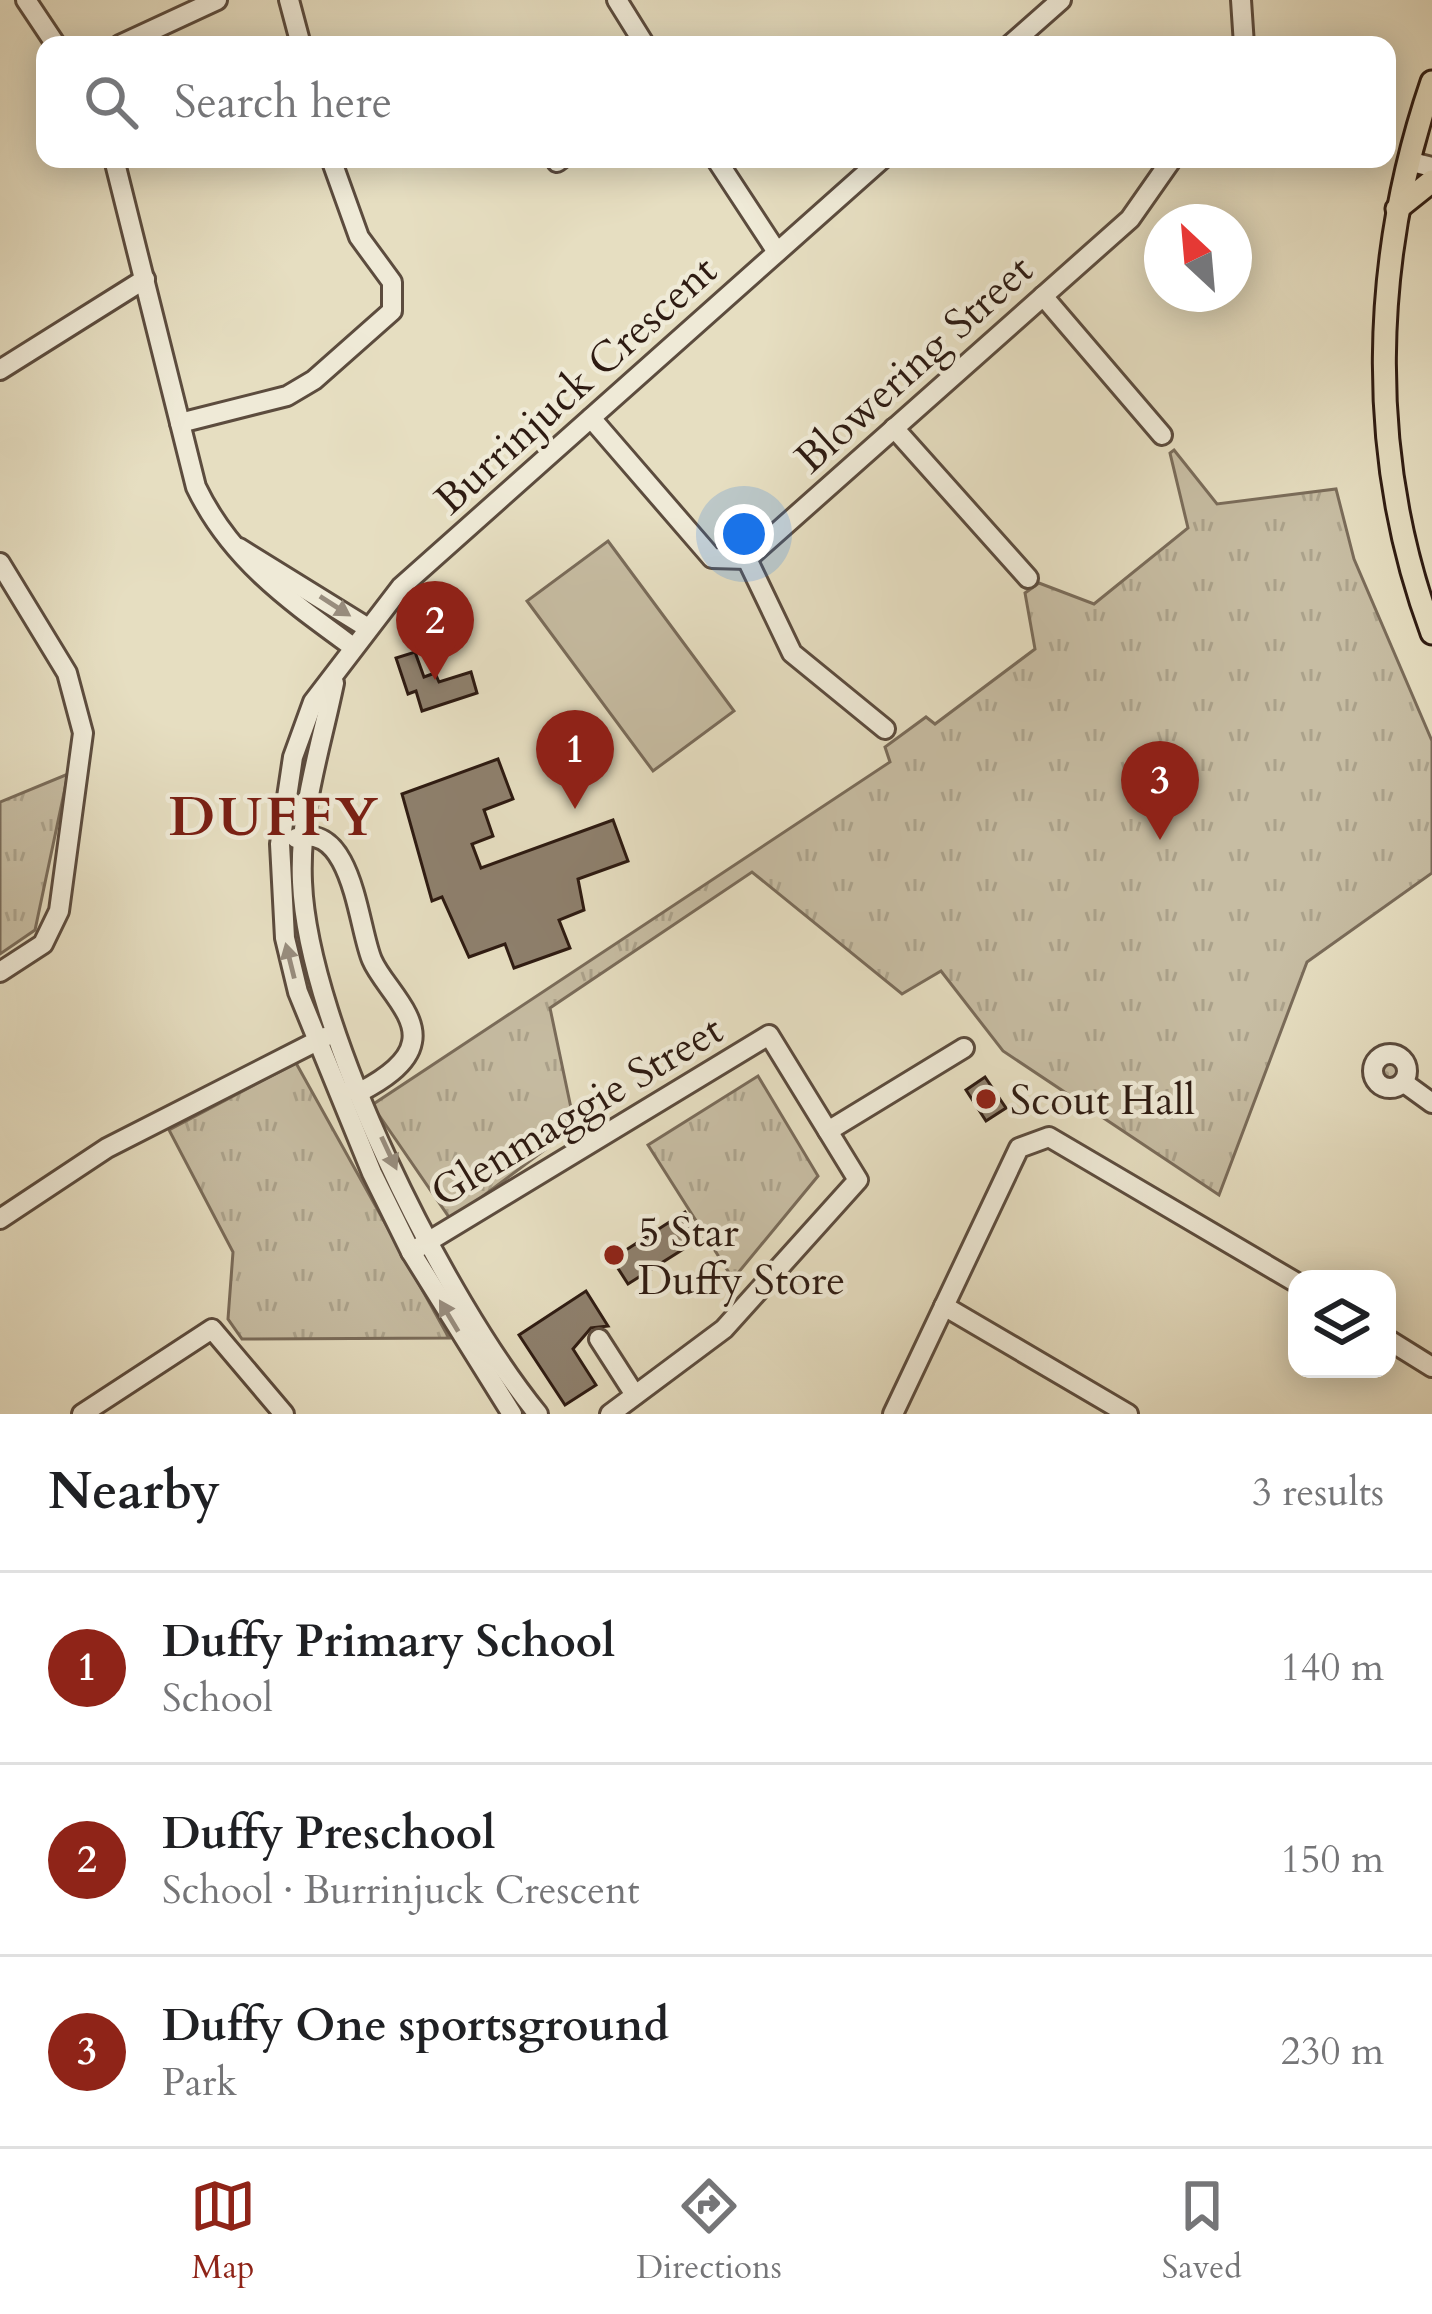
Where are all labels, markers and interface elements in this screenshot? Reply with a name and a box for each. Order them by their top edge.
search box [36,36,1396,168]
icon: search [78,69,144,135]
text: Search here [174,72,392,133]
north arrow [1144,204,1252,312]
street label: Blowering Street [783,242,1045,486]
street label: Burrinjuck Crescent [423,243,729,527]
your location [714,504,774,564]
pin: 2 [396,581,474,680]
one-way arrow [319,595,352,617]
pin: 1 [536,710,614,809]
pin: 3 [1121,741,1199,840]
district label: DUFFY [169,782,381,855]
one-way arrow [280,942,299,979]
street label: Glenmaggie Street [420,1002,733,1221]
place label: Scout Hall [1010,1072,1195,1129]
marker: Scout Hall [973,1086,999,1112]
one-way arrow [379,1136,399,1171]
place label: 5 Star Duffy Store [638,1204,845,1309]
marker: 5 Star Duffy Store [601,1242,627,1268]
map controls [1288,1270,1396,1378]
button: layers [1288,1270,1396,1378]
one-way arrow [439,1299,460,1333]
text: Nearby [48,1457,220,1527]
text: 3 results [1252,1466,1384,1519]
text: Duffy Primary School [162,1611,615,1672]
text: 1 [77,1641,97,1694]
text: 140 m [1281,1641,1384,1694]
text: School [162,1672,273,1725]
text: Duffy Preschool [162,1803,495,1864]
text: 2 [77,1833,97,1886]
text: 150 m [1281,1833,1384,1886]
text: School · Burrinjuck Crescent [162,1864,639,1917]
text: Duffy One sportsground [162,1995,669,2056]
text: 3 [77,2025,97,2078]
text: 230 m [1281,2025,1384,2078]
text: Park [162,2056,237,2109]
tab: Map [190,2173,256,2290]
tab: Directions [636,2173,782,2290]
tab: Saved [1162,2173,1242,2290]

